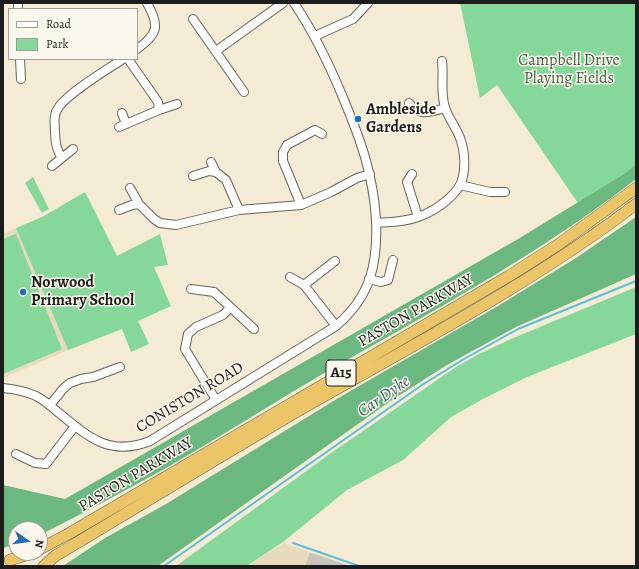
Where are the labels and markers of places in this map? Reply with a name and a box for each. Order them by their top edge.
place label: Ambleside Gardens [366,100,436,138]
marker: Ambleside Gardens [353,114,363,124]
place label: Norwood Primary School [31,273,134,311]
marker: Norwood Primary School [18,287,28,297]

